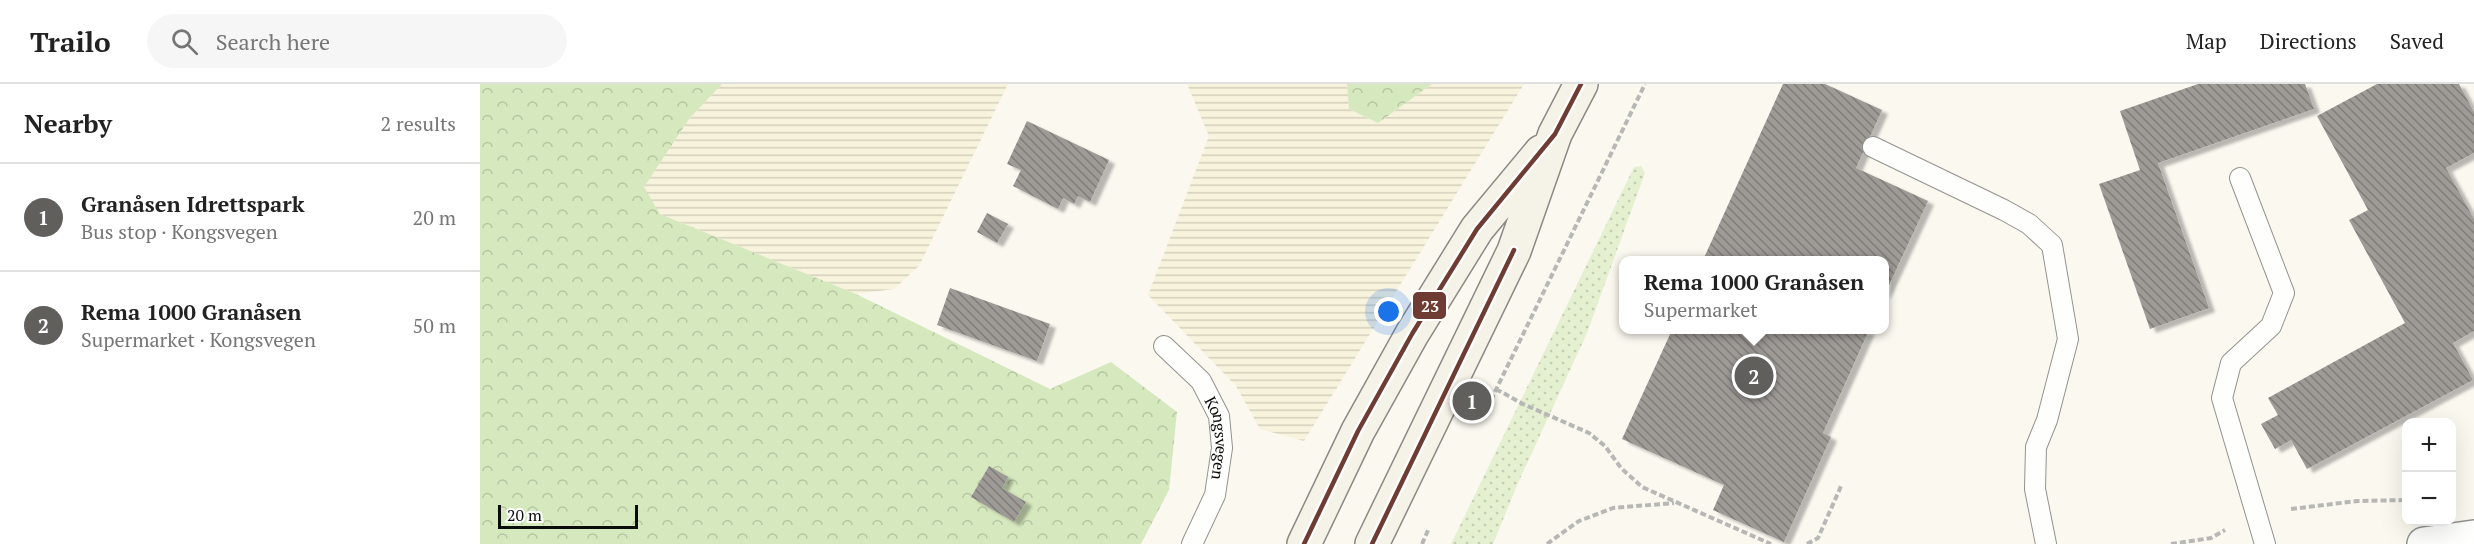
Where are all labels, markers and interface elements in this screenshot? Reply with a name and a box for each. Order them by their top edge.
search box [147,14,567,68]
text: Trailo [30,23,111,60]
icon: search [168,25,201,58]
text: Search here [216,27,330,56]
text: Map [2186,27,2227,55]
text: Directions [2260,27,2357,55]
text: Saved [2390,27,2444,55]
text: Nearby [24,106,112,140]
text: 2 results [381,110,456,137]
text: Granåsen Idrettspark [81,189,305,218]
text: 1 [38,204,49,231]
text: 20 m [413,204,456,231]
text: Bus stop · Kongsvegen [81,218,278,245]
popup [1619,256,1889,334]
text: Rema 1000 Granåsen [1644,267,1864,296]
line badge: 23 [1412,291,1447,320]
text: 23 [1421,295,1439,317]
text: Supermarket [1644,296,1758,323]
text: Rema 1000 Granåsen [81,297,302,326]
your location [1374,297,1403,326]
text: 2 [38,312,49,339]
text: 50 m [413,312,456,339]
text: Supermarket · Kongsvegen [81,326,316,353]
pin: 2 [1734,354,1774,398]
pin: 1 [1452,378,1492,424]
street label: Kongsvegen [1200,392,1233,482]
map controls [2402,418,2456,526]
button: + [2402,418,2456,472]
button: − [2402,472,2456,526]
scale bar [498,502,638,530]
text: 20 m [507,504,542,526]

